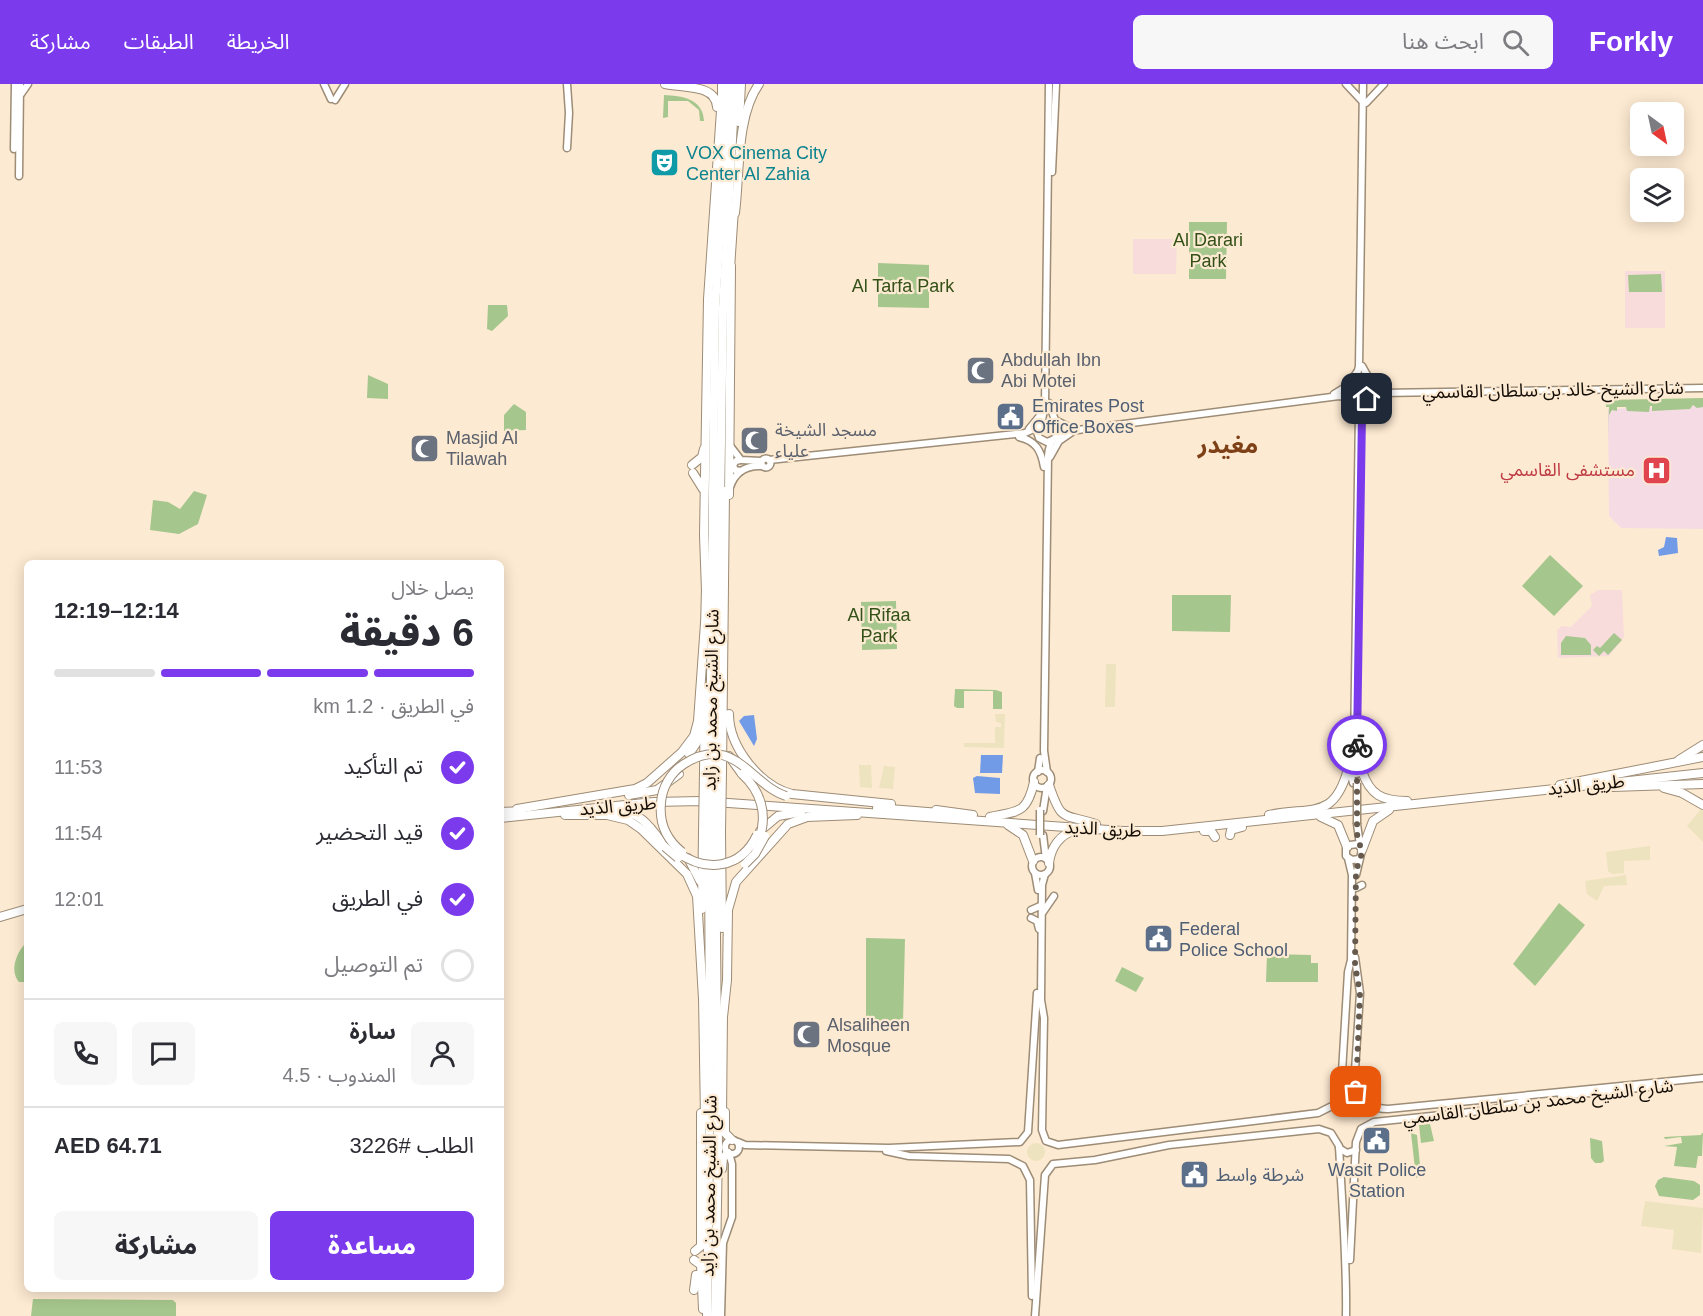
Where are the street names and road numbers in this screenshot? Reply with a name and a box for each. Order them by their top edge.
street label: شارع الشيخ خالد بن سلطان القاسمي [1422,378,1684,406]
street label: شارع الشيخ محمد بن زايد [699,609,727,791]
street label: طريق الذيد [1547,771,1626,800]
street label: طريق الذيد [579,793,657,820]
street label: طريق الذيد [1064,817,1142,842]
street label: شارع الشيخ محمد بن سلطان القاسمي [1402,1075,1675,1132]
street label: شارع الشيخ محمد بن زايد [697,1095,725,1277]

